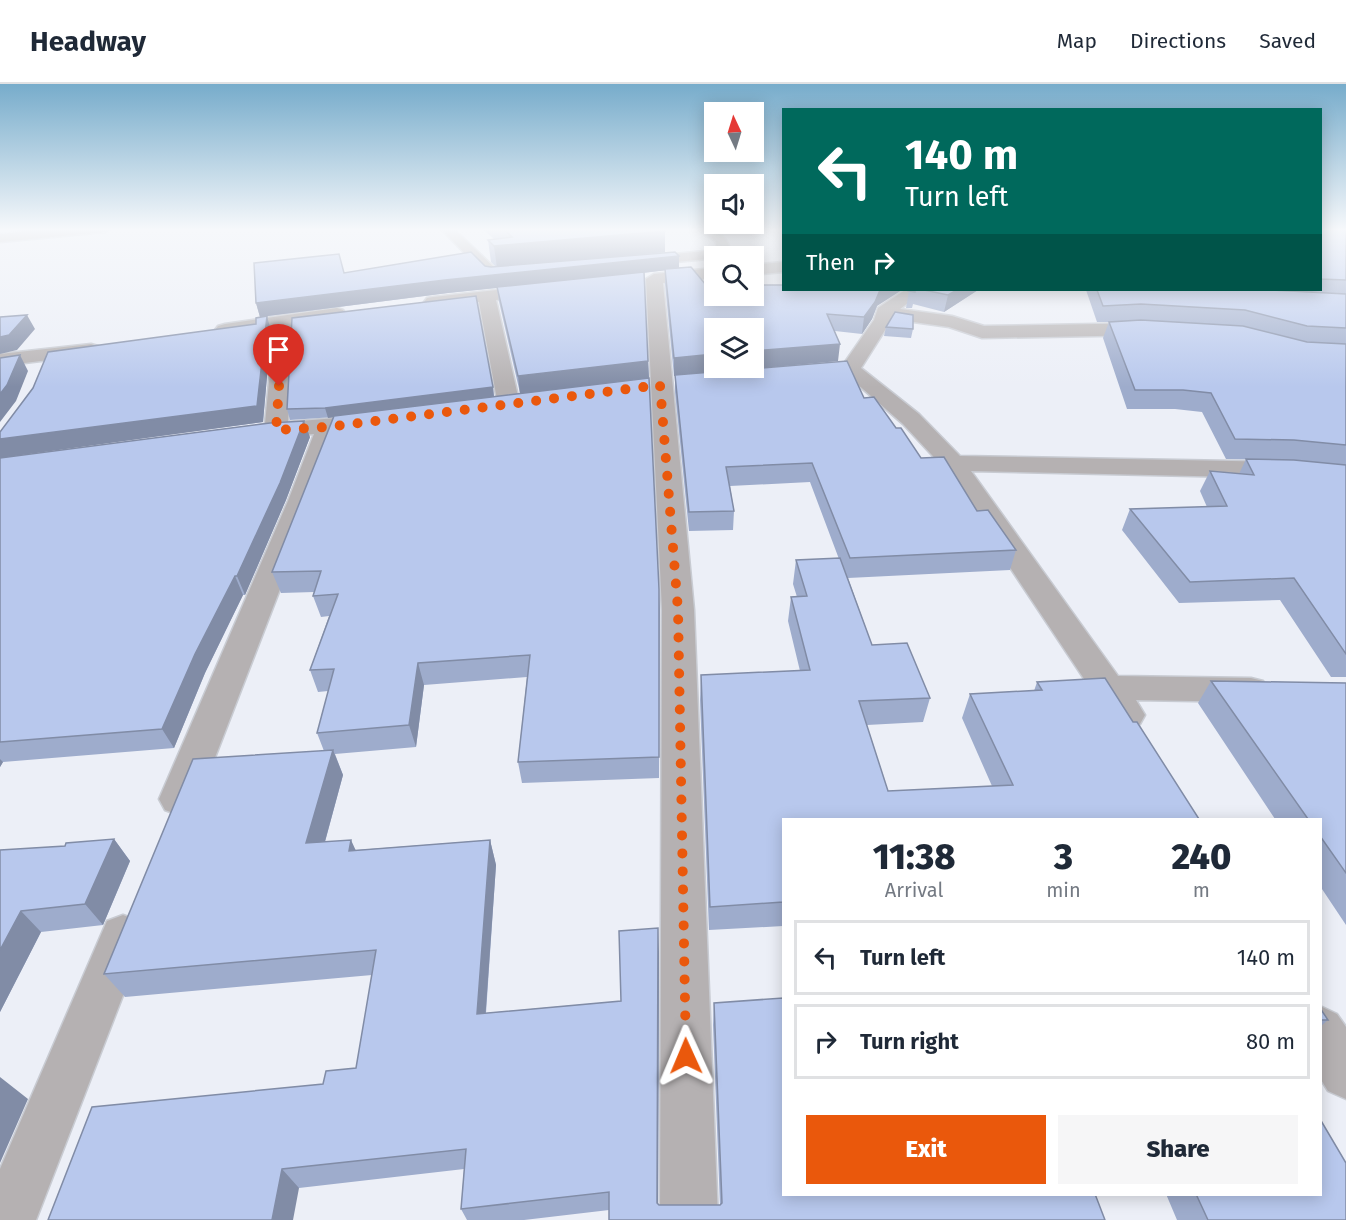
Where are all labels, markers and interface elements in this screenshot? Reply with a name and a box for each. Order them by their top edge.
text: Headway [30,25,146,58]
text: Map [1057,28,1097,54]
text: Directions [1130,28,1226,54]
text: Saved [1259,28,1316,54]
north arrow [704,102,764,162]
map controls [704,102,764,378]
text: 140 m [905,130,1018,180]
icon: left [806,132,884,210]
button: sound [704,174,764,234]
text: Turn left [905,181,1008,213]
button: search [704,246,764,306]
icon: right [867,246,900,279]
text: Then [806,249,855,276]
button: layers [704,318,764,378]
pin [253,324,304,386]
icon: arrive [262,333,295,366]
text: 11:38 [873,835,956,879]
text: 3 [1054,835,1073,879]
text: 240 [1171,835,1231,879]
text: Arrival [885,878,943,902]
text: min [1046,878,1081,902]
text: m [1193,878,1210,902]
icon: left [809,941,842,974]
text: Turn left [860,944,945,971]
text: 140 m [1237,944,1295,971]
position arrow [654,1024,718,1088]
icon: right [809,1025,842,1058]
text: Turn right [860,1028,959,1055]
text: 80 m [1246,1028,1295,1055]
button: Exit [806,1115,1046,1184]
button: Share [1058,1115,1298,1184]

